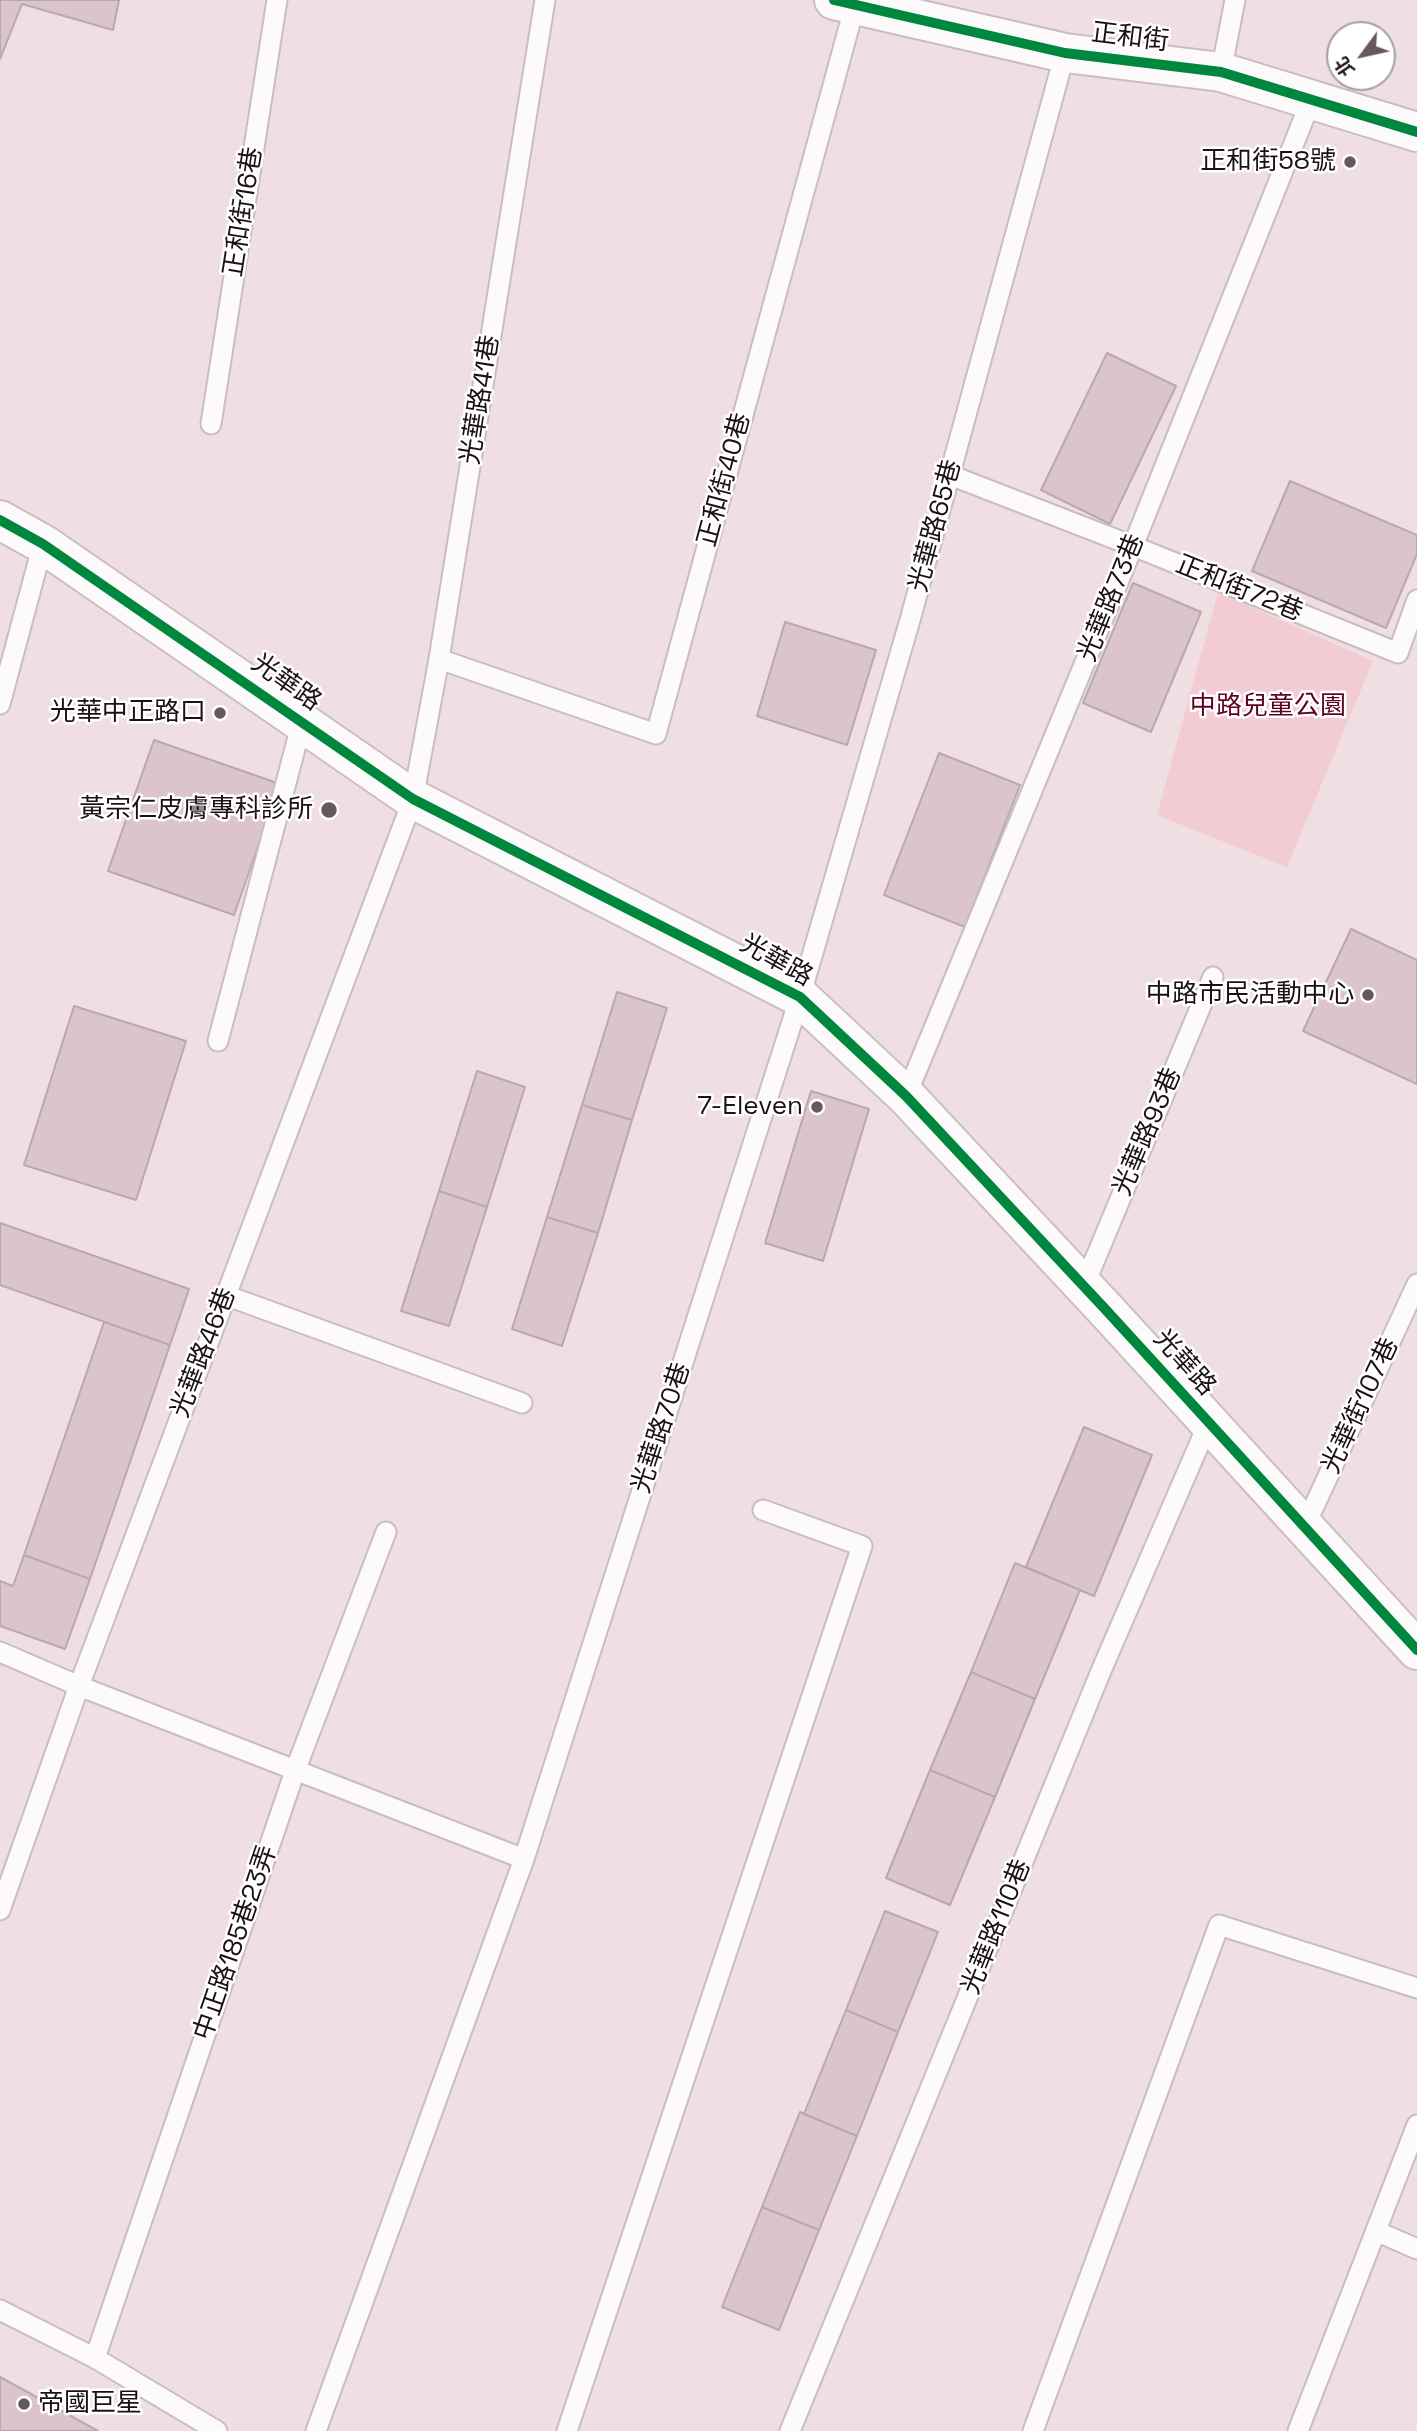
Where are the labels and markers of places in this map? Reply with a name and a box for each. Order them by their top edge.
place label: 正和街58號 [1200,146,1336,178]
marker: 正和街58號 [1342,154,1358,170]
place label: 光華中正路口 [50,697,206,729]
marker: 光華中正路口 [212,705,228,721]
place label: 黃宗仁皮膚專科診所 [79,794,313,826]
marker: 黃宗仁皮膚專科診所 [319,800,339,820]
place label: 中路市民活動中心 [1146,979,1354,1011]
marker: 中路市民活動中心 [1360,987,1376,1003]
place label: 7-Eleven [697,1091,803,1123]
marker: 7-Eleven [809,1099,825,1115]
place label: 帝國巨星 [38,2388,142,2420]
marker: 帝國巨星 [16,2396,32,2412]

